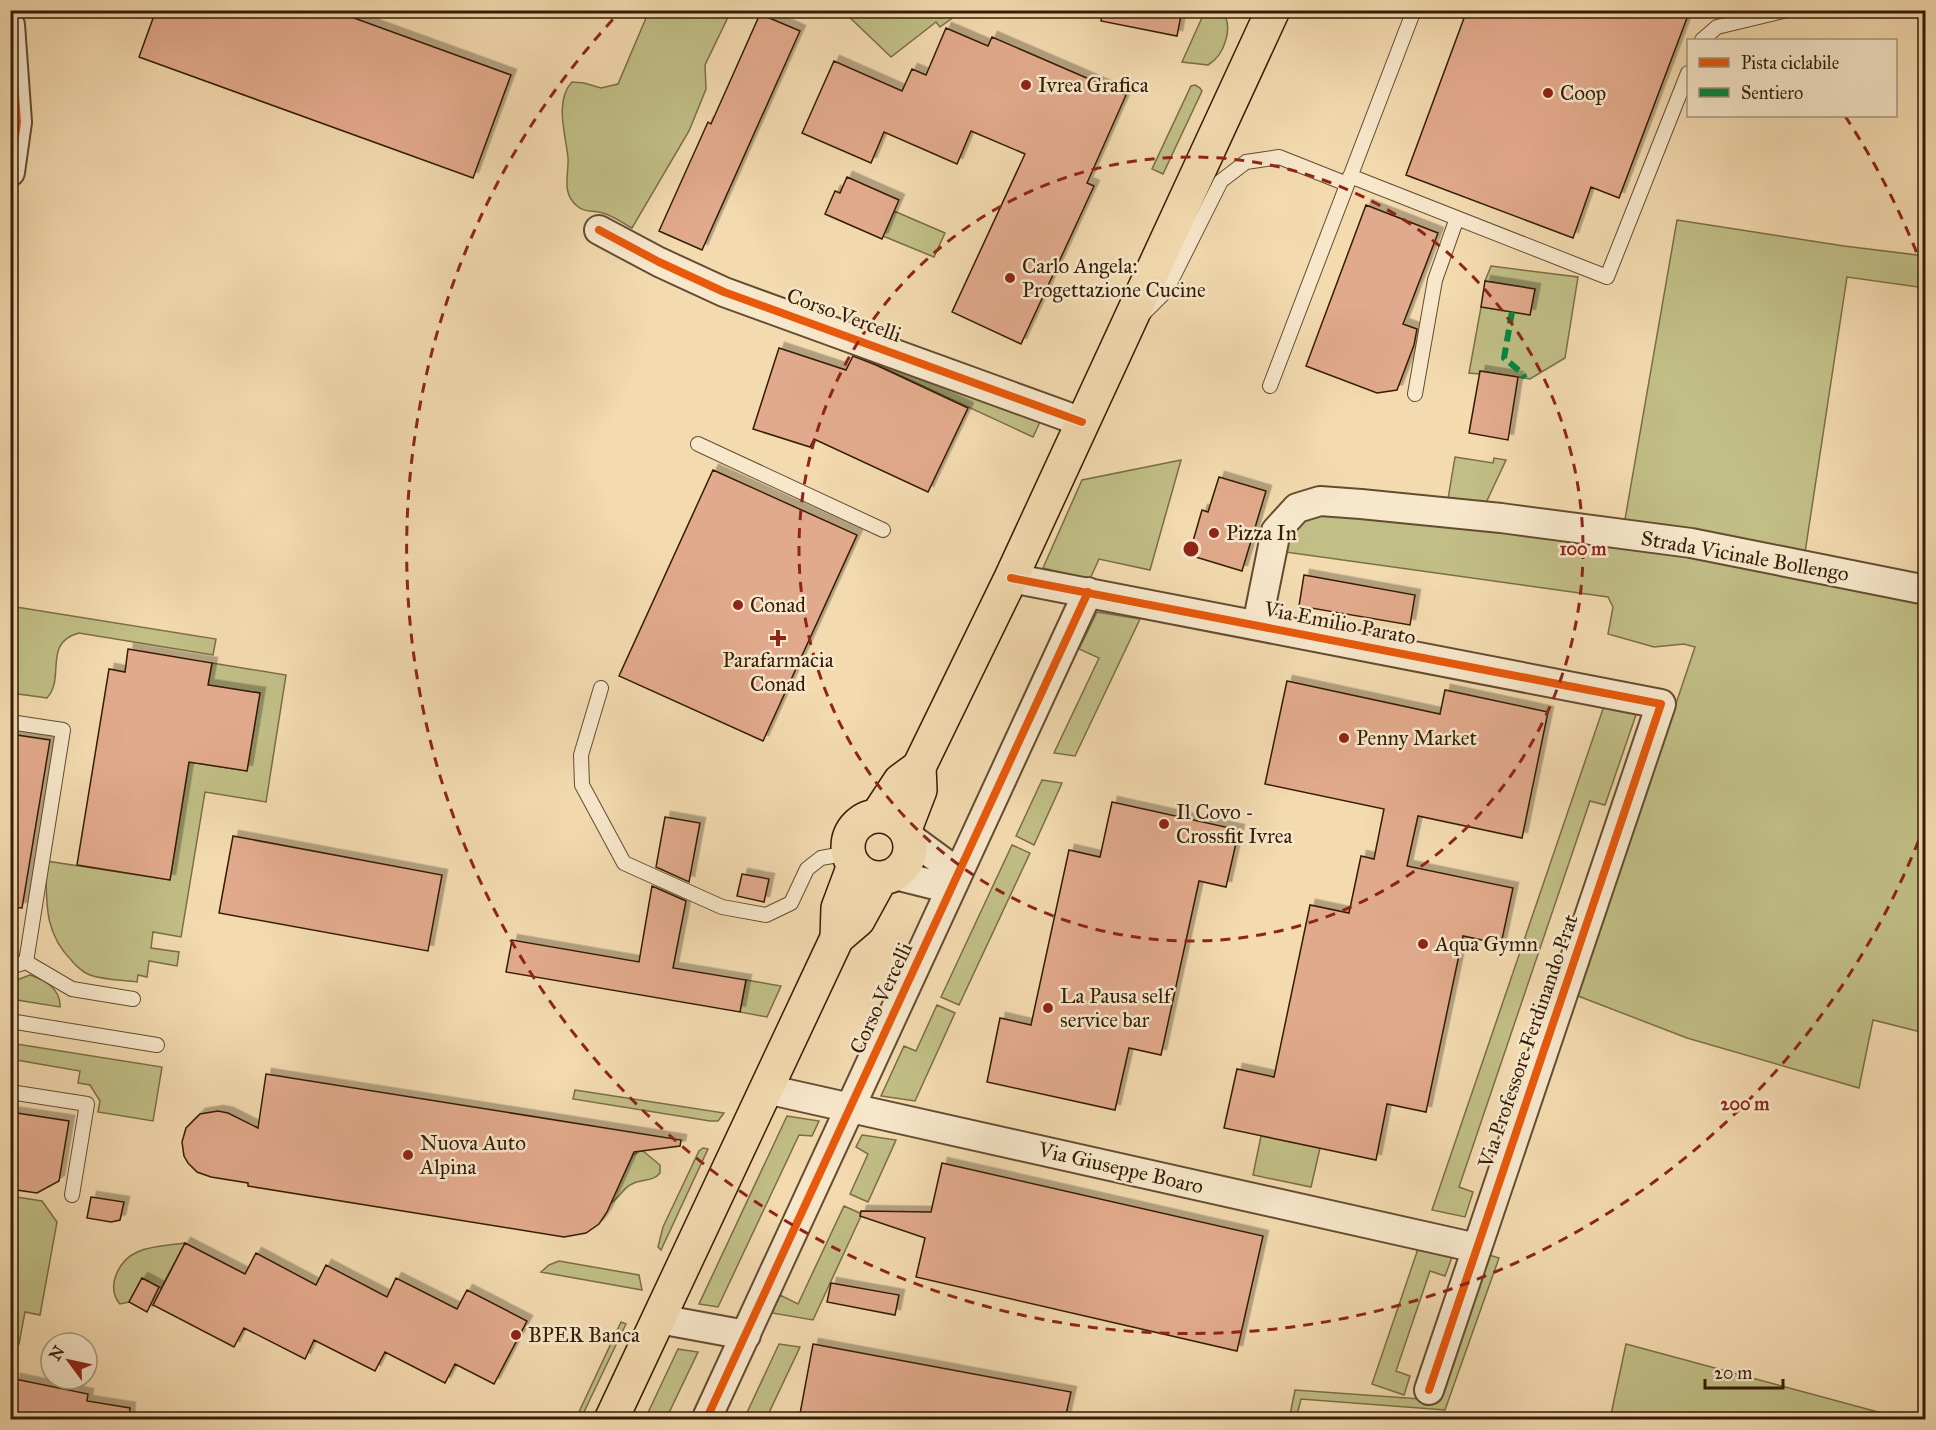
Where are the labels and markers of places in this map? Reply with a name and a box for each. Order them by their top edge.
place label: Ivrea Grafica [1038,72,1149,98]
marker: Ivrea Grafica [1019,78,1033,92]
place label: Coop [1560,80,1606,106]
marker: Coop [1541,86,1555,100]
place label: Carlo Angela: Progettazione Cucine [1022,253,1206,303]
marker: Carlo Angela: Progettazione Cucine [1003,271,1017,285]
place label: Pizza In [1226,520,1297,546]
marker: Pizza In [1207,526,1221,540]
centre of rings [1181,539,1201,559]
place label: Conad [750,592,806,618]
marker: Conad [731,598,745,612]
marker: Parafarmacia Conad [771,631,785,645]
place label: Parafarmacia Conad [722,647,834,697]
place label: Penny Market [1356,725,1478,751]
marker: Penny Market [1337,731,1351,745]
place label: Il Covo - Crossfit Ivrea [1176,799,1292,849]
marker: Il Covo - Crossfit Ivrea [1157,817,1171,831]
place label: Aqua Gymn [1434,931,1538,957]
marker: Aqua Gymn [1416,937,1430,951]
place label: La Pausa self service bar [1060,983,1174,1033]
marker: La Pausa self service bar [1041,1001,1055,1015]
place label: Nuova Auto Alpina [419,1130,526,1180]
marker: Nuova Auto Alpina [401,1148,415,1162]
place label: BPER Banca [528,1322,640,1348]
marker: BPER Banca [509,1328,523,1342]

